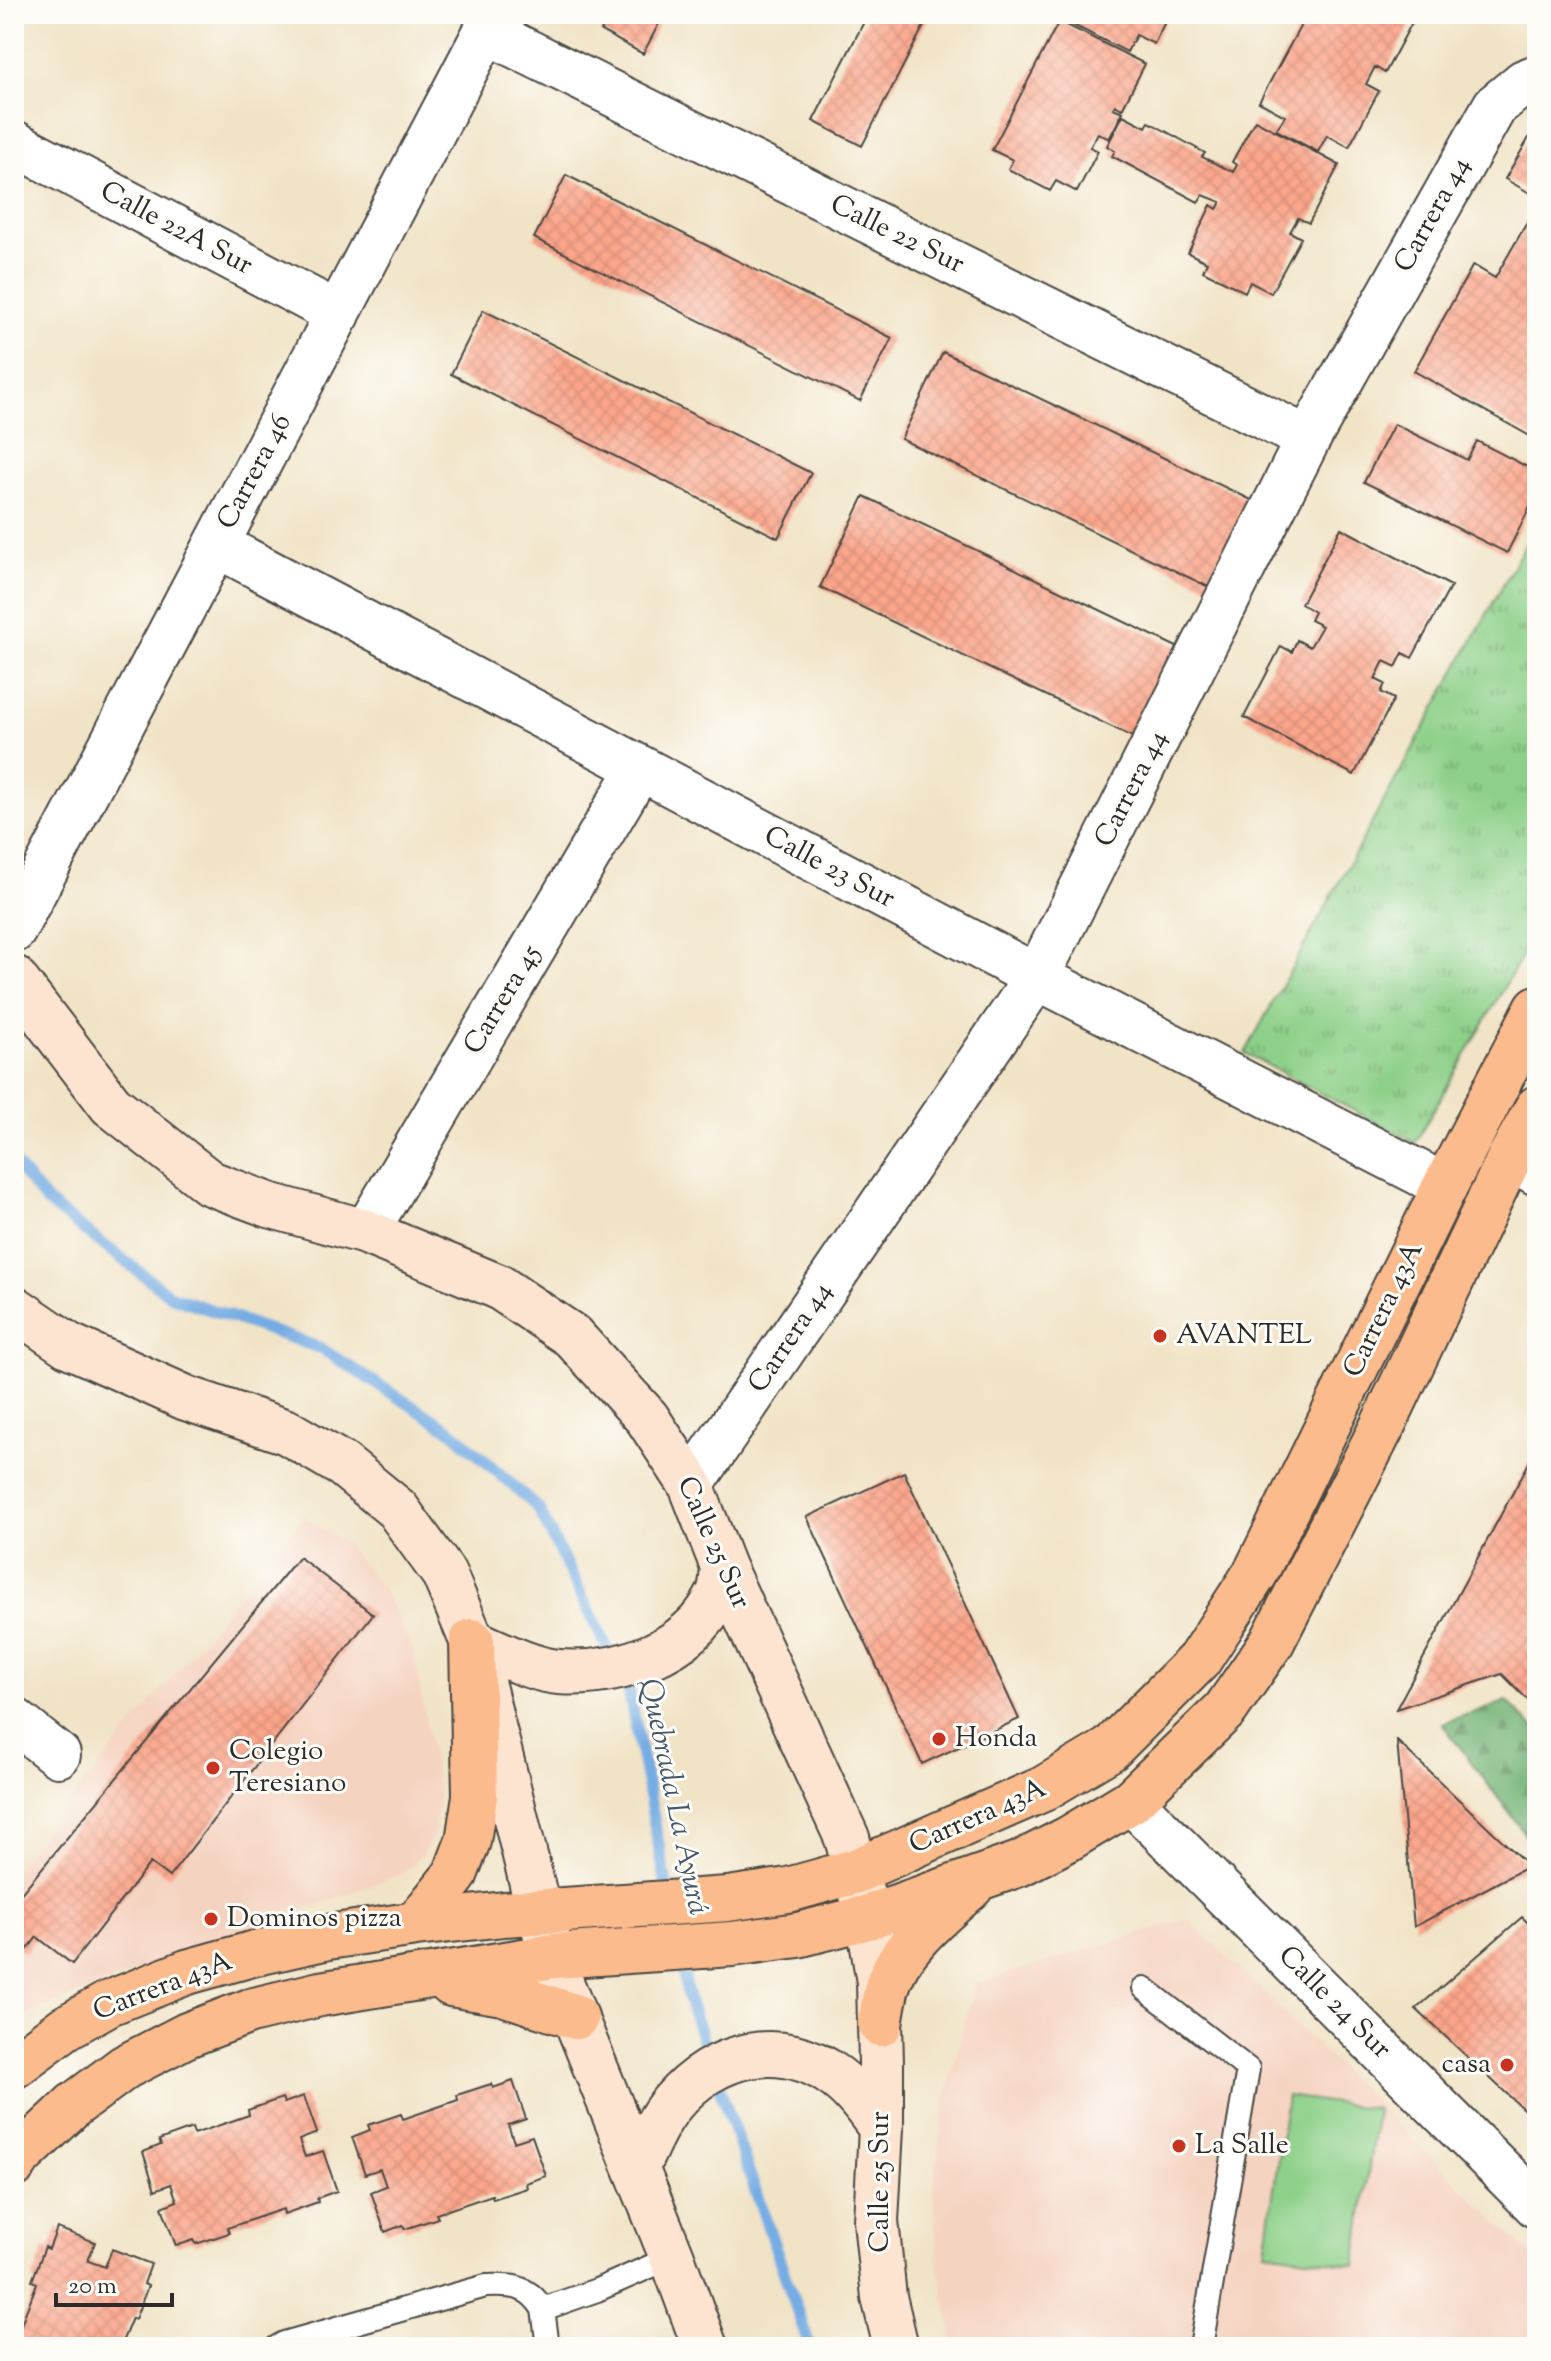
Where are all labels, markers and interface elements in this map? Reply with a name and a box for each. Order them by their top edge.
street label: Carrera 44 [1385,150,1481,280]
street label: Calle 22A Sur [93,172,260,286]
street label: Calle 22 Sur [823,185,971,285]
street label: Carrera 46 [208,407,302,537]
street label: Carrera 44 [1086,724,1178,854]
street label: Calle 23 Sur [756,817,902,919]
street label: Carrera 45 [454,937,552,1063]
street label: Carrera 43A [1334,1235,1434,1385]
street label: Carrera 44 [739,1274,843,1402]
place label: AVANTEL [1176,1316,1312,1356]
marker: AVANTEL [1151,1327,1169,1345]
street label: Calle 25 Sur [666,1470,760,1616]
water label: Quebrada La Ayurá [627,1675,719,1919]
place label: Honda [955,1719,1038,1759]
marker: Honda [930,1730,948,1748]
place label: Colegio Teresiano [229,1732,346,1804]
marker: Colegio Teresiano [204,1759,222,1777]
street label: Carrera 43A [903,1769,1053,1865]
place label: Dominos pizza [227,1899,402,1939]
marker: Dominos pizza [202,1910,220,1928]
street label: Calle 24 Sur [1268,1937,1400,2069]
street label: Carrera 43A [88,1942,239,2032]
place label: casa [1442,2045,1491,2085]
marker: casa [1498,2056,1516,2074]
street label: Calle 25 Sur [861,2111,901,2253]
place label: La Salle [1195,2126,1289,2166]
marker: La Salle [1170,2137,1188,2155]
scale bar [56,2257,172,2307]
text: 20 m [68,2270,117,2304]

